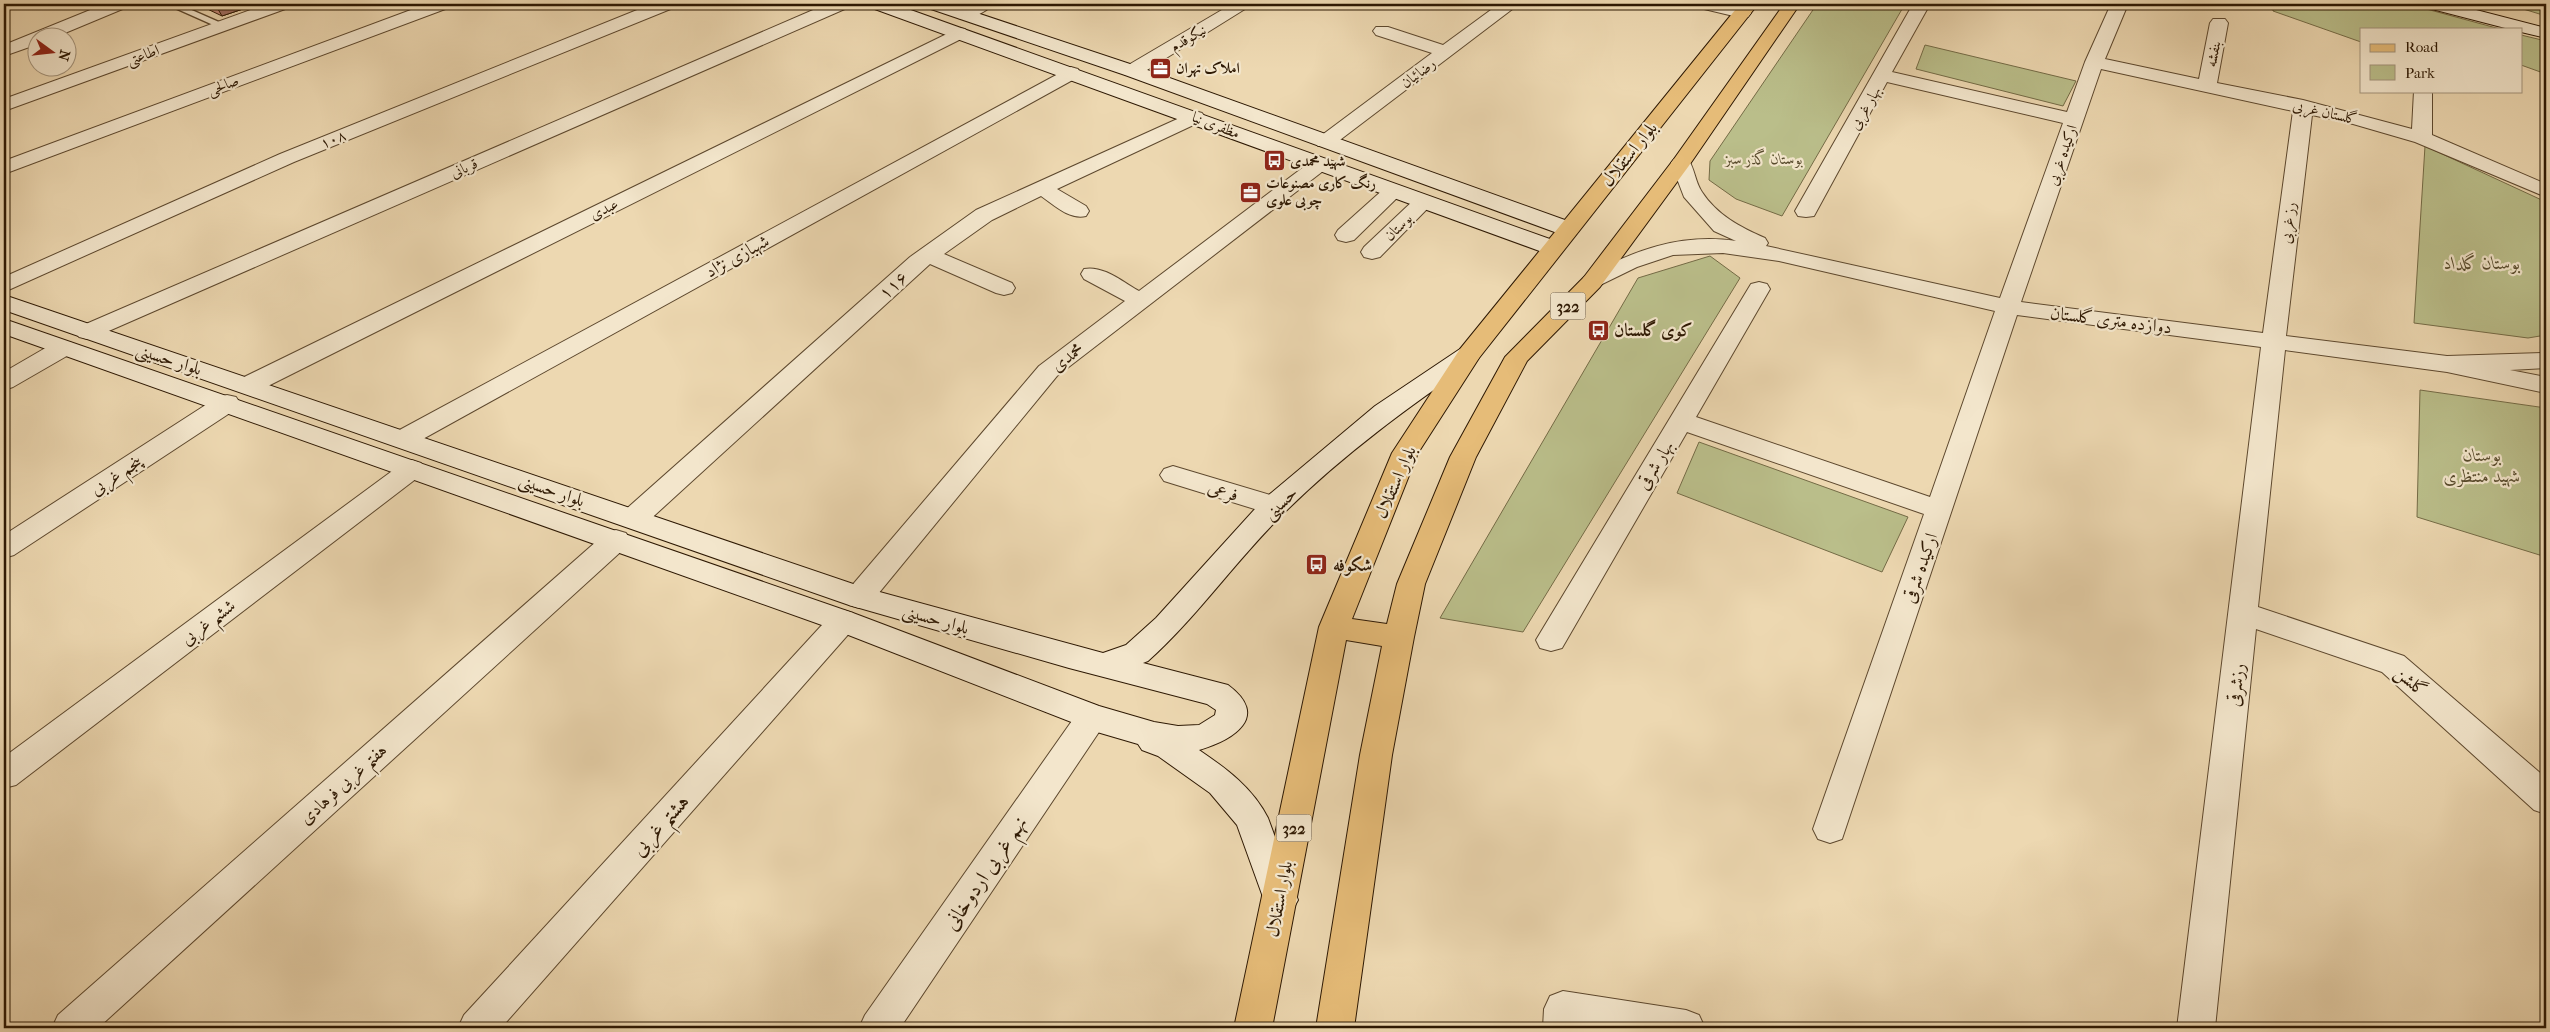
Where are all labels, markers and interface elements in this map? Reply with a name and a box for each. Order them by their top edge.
street label: نیکوقدم [1167,20,1211,59]
north arrow [28,28,78,78]
legend [2360,28,2522,92]
text: Road [2405,38,2439,56]
street label: بنفشه [2202,39,2224,69]
street label: اطاعتی [124,41,162,71]
text: N [54,48,74,63]
street label: رضائیان [1397,54,1439,92]
office icon: املاک تهران [1148,56,1172,80]
place label: املاک تهران [1176,59,1240,78]
text: Park [2405,64,2435,82]
street label: صالحی [205,71,242,101]
street label: بهار غربی [1845,83,1886,134]
street label: گلستان غربی [2291,96,2359,130]
street label: مظفری نیا [1189,108,1242,143]
street label: بلوار استقلال [1597,118,1662,191]
street label: ارکیده غربی [2043,122,2083,188]
street label: ۱۰۸ [317,126,349,152]
park label: بوستان گذر سبز [1724,148,1803,168]
bus stop icon: شهید محمدی [1262,149,1286,173]
place label: شهید محمدی [1290,152,1345,171]
street label: قربانی [447,154,481,183]
place label: رنگ کاری مصنوعات چوبی علوی [1266,173,1376,211]
office icon: رنگ کاری مصنوعات چوبی علوی [1238,180,1262,204]
street label: عبدی [587,194,621,224]
street label: رز غربی [2277,201,2301,245]
street label: بوستان [1380,209,1416,245]
street label: شهبازی نژاد [702,230,773,283]
park label: بوستان گلداد [2444,252,2521,274]
street label: ۱۱۶ [875,267,912,304]
road number: 322 [1550,292,1586,320]
street label: دوازده متری گلستان [2049,302,2173,338]
bus stop icon: کوی گلستان [1586,318,1610,342]
place label: کوی گلستان [1614,319,1693,341]
street label: محمدی [1047,338,1088,377]
street label: بلوار حسینی [133,339,205,382]
street label: بهار شرقی [1633,437,1679,494]
street label: بلوار استقلال [1370,443,1421,522]
park label: بوستان شهید منتظری [2444,445,2520,488]
street label: پنجم غربی [87,450,150,505]
street label: بلوار حسینی [516,469,587,513]
street label: فرعی [1205,477,1241,507]
street label: حسینی [1259,482,1303,526]
street label: ارکیده شرقی [1899,530,1943,606]
bus stop icon: شکوفه [1305,553,1329,577]
place label: شکوفه [1333,555,1372,576]
street label: ششم غربی [177,595,244,655]
street label: بلوار حسینی [900,600,972,641]
street label: گلشن [2390,661,2432,702]
street label: رزشرقی [2223,662,2251,708]
street label: هفتم غربی فرهادی [295,740,396,834]
street label: هشتم غربی [626,789,701,867]
street label: نهم غربی اردوخانی [938,812,1039,939]
road number: 322 [1276,814,1312,841]
street label: بلوار استقلال [1262,859,1297,939]

